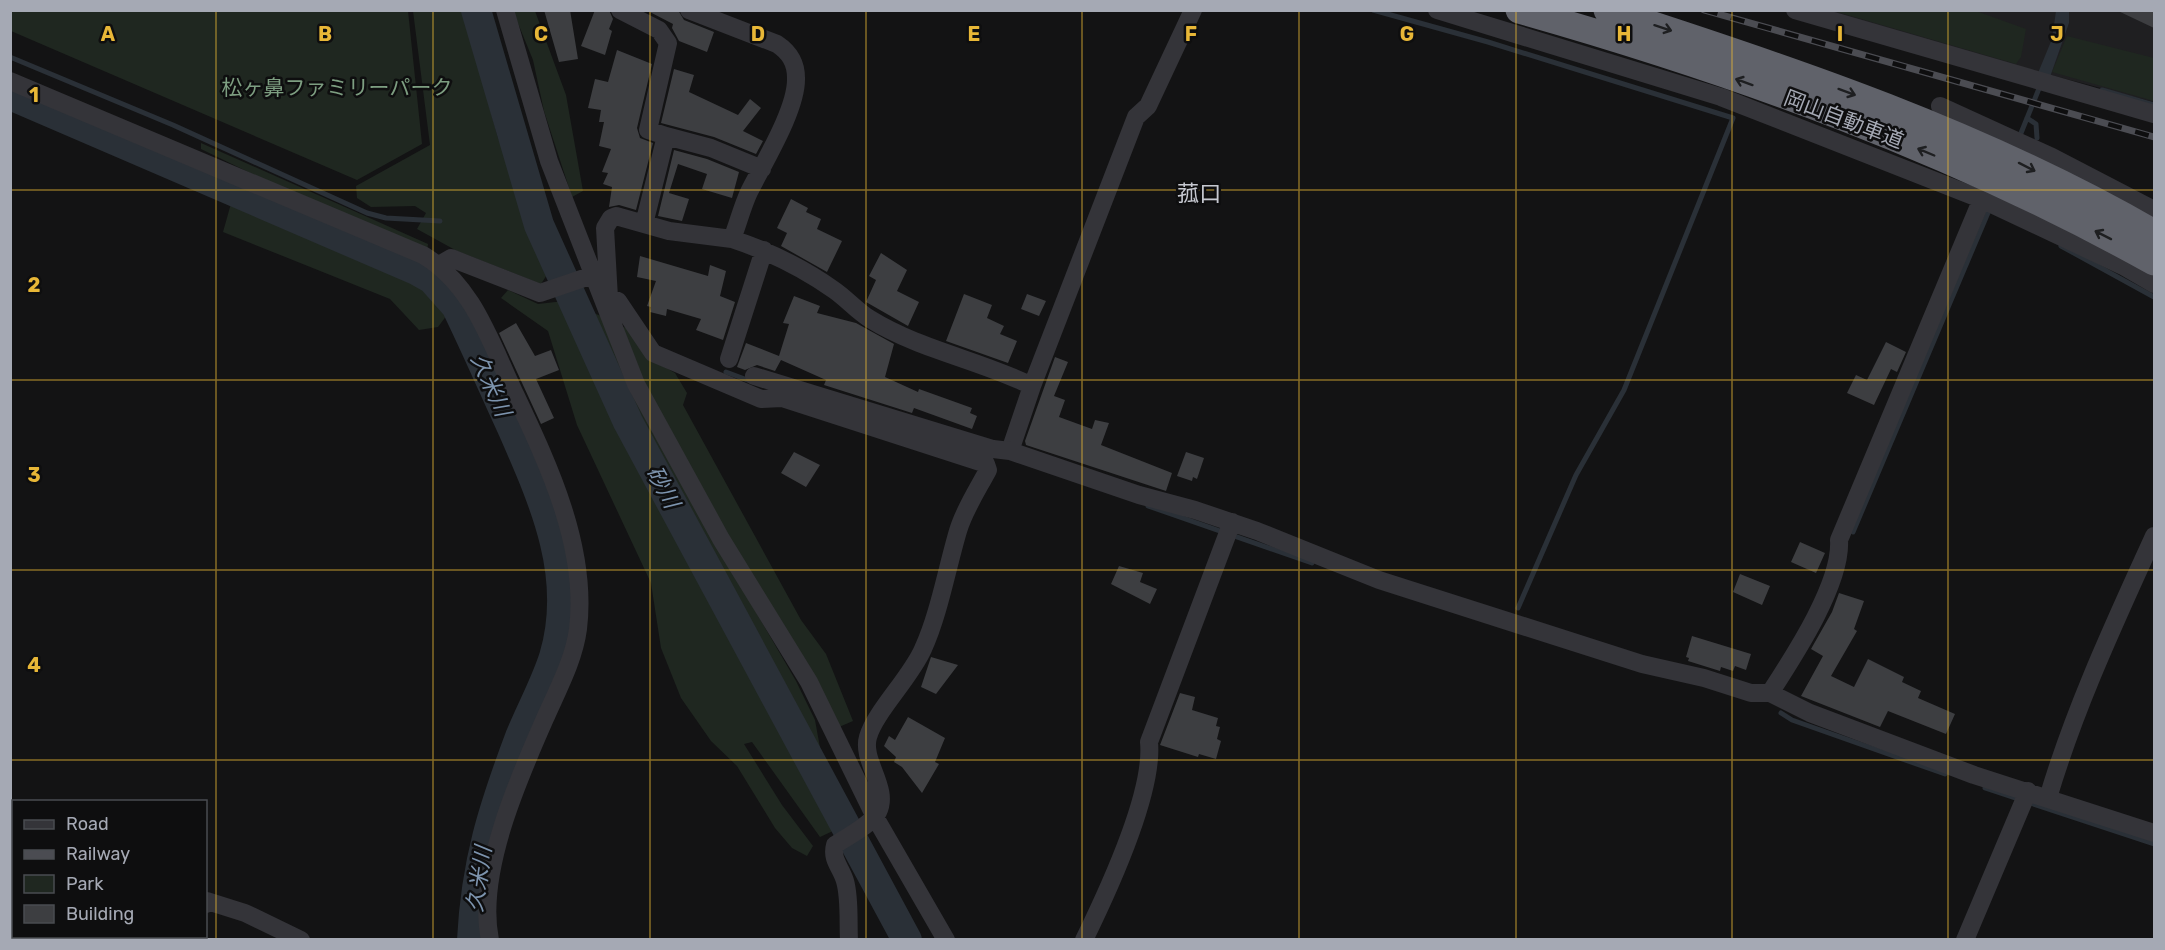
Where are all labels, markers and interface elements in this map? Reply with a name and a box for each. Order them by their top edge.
text: A [101,22,116,46]
text: B [318,22,332,46]
text: C [534,22,548,46]
text: D [751,22,765,46]
text: E [968,22,980,46]
text: F [1185,22,1197,46]
text: G [1400,22,1414,46]
text: H [1617,22,1631,46]
text: I [1837,22,1843,46]
text: J [2050,22,2064,46]
one-way arrow [1653,23,1672,34]
park label: 松ヶ鼻ファミリーパーク [222,75,452,100]
one-way arrow [1736,75,1754,86]
text: 1 [29,83,39,107]
street label: 岡山自動車道 [1781,85,1907,153]
one-way arrow [1837,88,1856,99]
one-way arrow [1918,145,1936,157]
one-way arrow [2017,162,2035,174]
district label: 菰口 [1177,180,1221,207]
one-way arrow [2094,229,2112,240]
text: 2 [28,273,41,297]
water label: 久米川 [465,349,518,422]
water label: 砂川 [641,461,686,515]
text: 3 [27,463,41,487]
text: 4 [27,653,41,677]
legend [12,800,207,938]
text: Road [66,813,109,835]
water label: 久米川 [461,842,497,914]
text: Railway [66,843,130,865]
text: Park [66,873,104,895]
text: Building [66,903,134,925]

